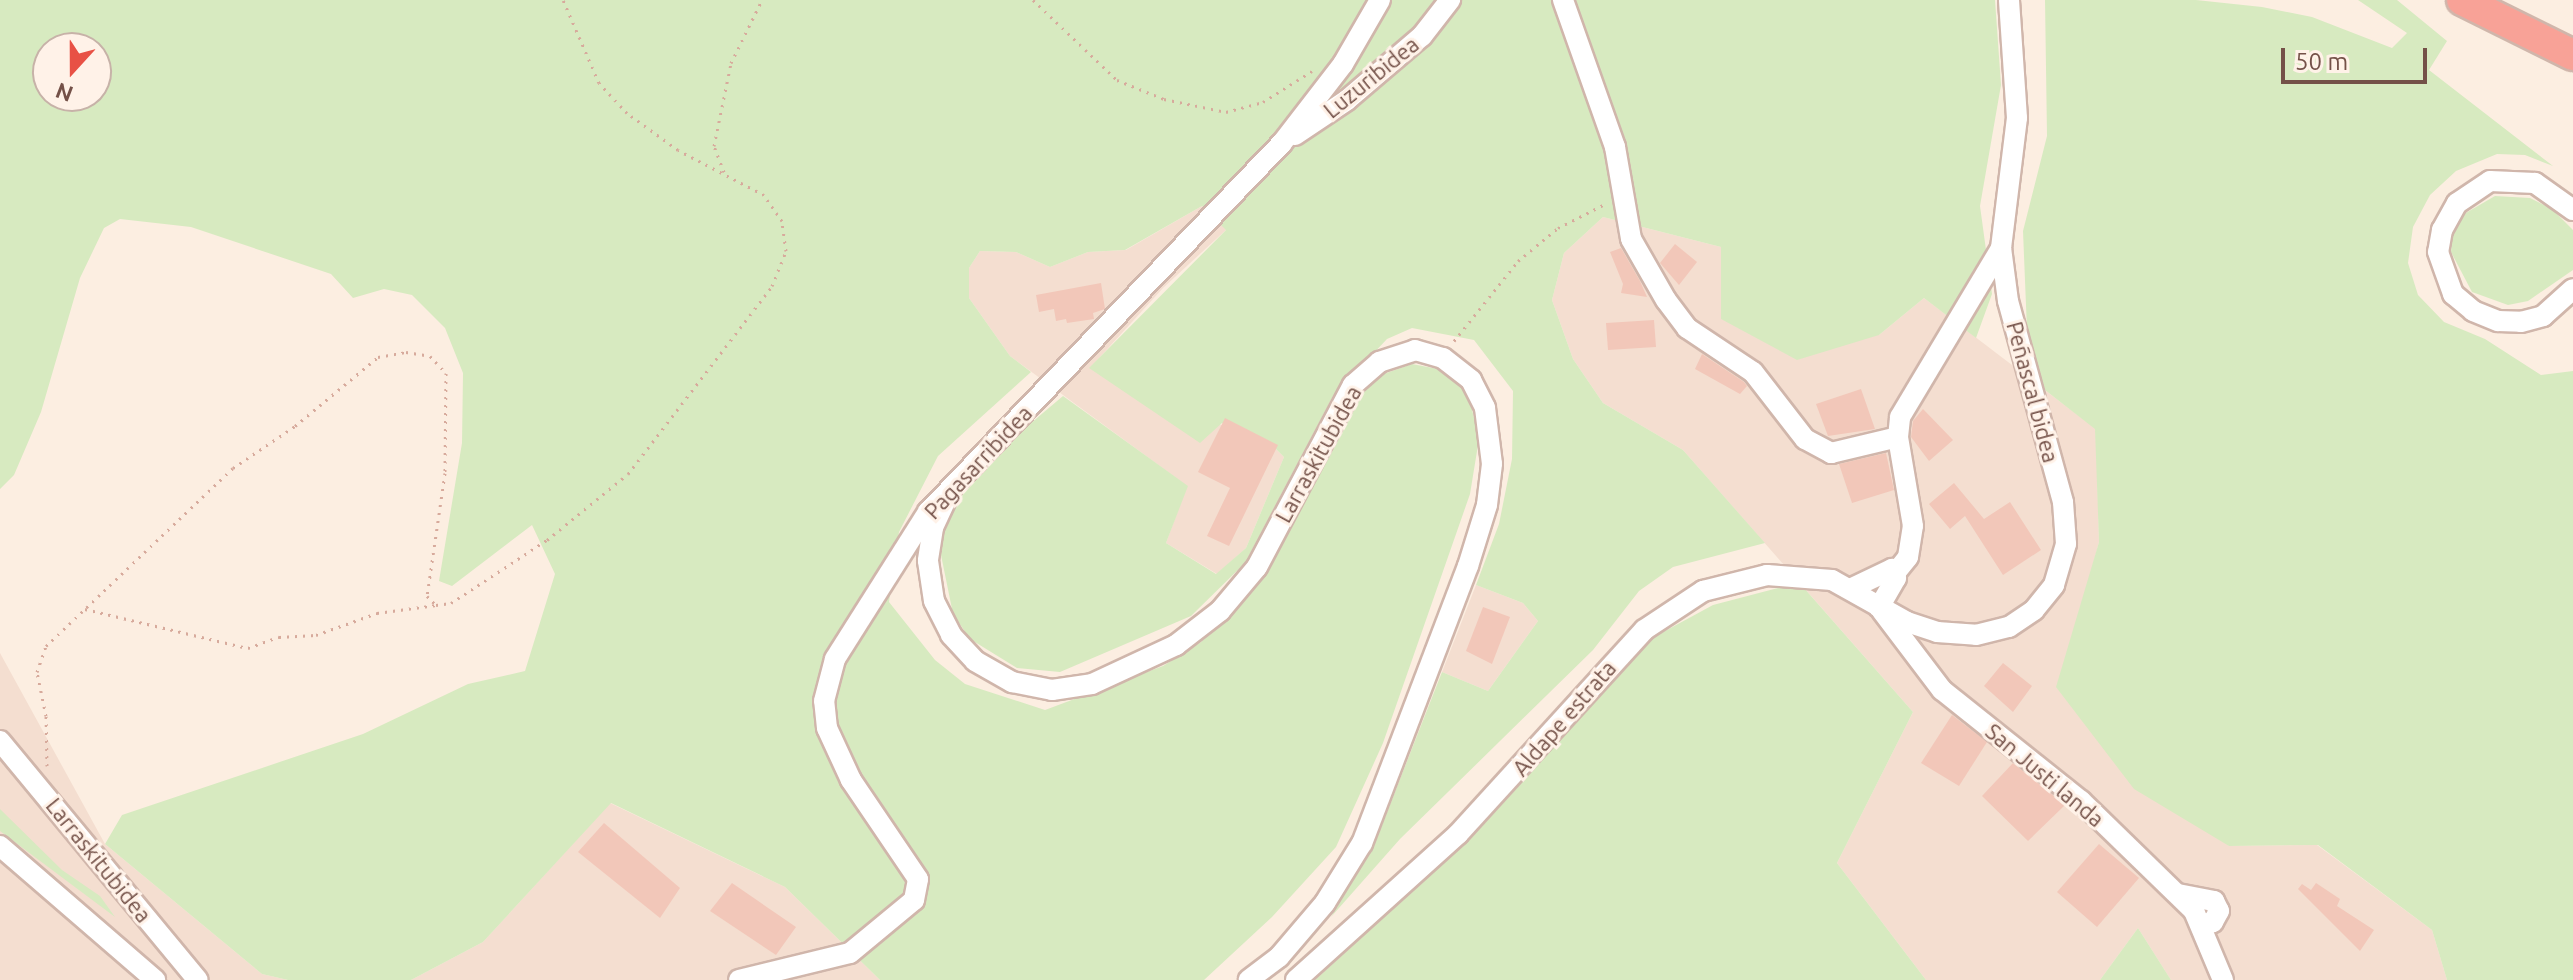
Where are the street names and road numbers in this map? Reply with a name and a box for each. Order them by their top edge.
street label: Luzuribidea [1318,31,1424,123]
street label: Peñascal bidea [2001,319,2065,465]
street label: Larraskitubidea [1270,381,1366,527]
street label: Pagasarribidea [919,400,1037,524]
street label: Aldape estrata [1507,655,1621,781]
street label: San Justi landa [1980,718,2110,832]
street label: Larraskitubidea [41,793,157,927]

